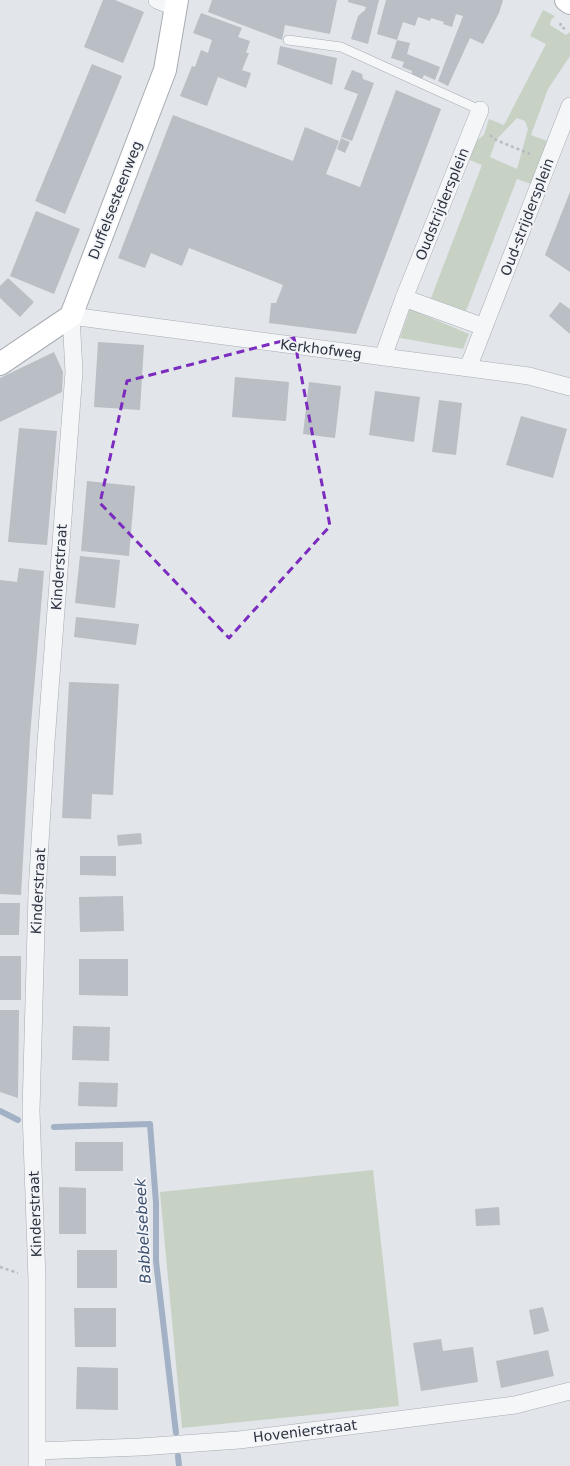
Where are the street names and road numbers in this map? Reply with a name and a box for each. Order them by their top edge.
street label: Duffelsesteenweg [85,139,145,261]
street label: Oudstrijdersplein [412,145,472,263]
street label: Oud-strijdersplein [497,156,557,278]
street label: Kerkhofweg [279,336,363,362]
street label: Kinderstraat [48,523,70,611]
street label: Kinderstraat [28,847,48,935]
street label: Kinderstraat [25,1170,45,1257]
street label: Hovenierstraat [252,1417,358,1445]

